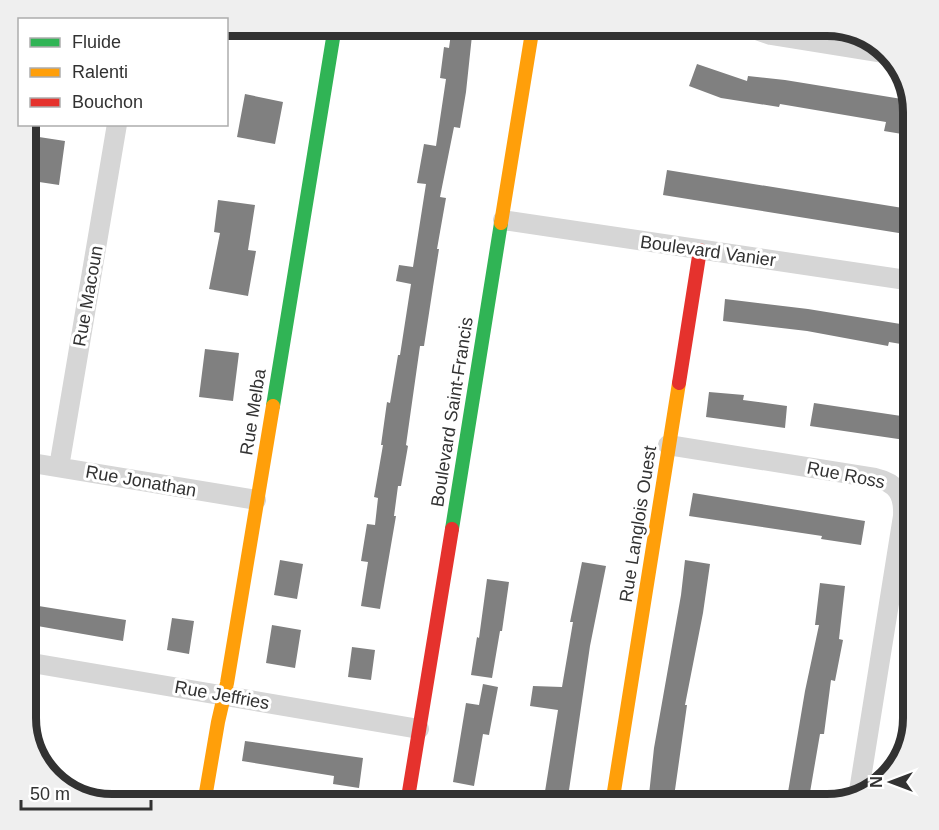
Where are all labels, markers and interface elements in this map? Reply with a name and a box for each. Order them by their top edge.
legend [18,18,228,126]
text: Fluide [72,32,121,52]
text: Ralenti [72,62,128,82]
text: Bouchon [72,92,143,112]
street label: Boulevard Vanier [639,232,777,270]
street label: Rue Macoun [69,244,107,348]
street label: Boulevard Saint-Francis [427,316,477,508]
street label: Rue Melba [236,366,270,457]
street label: Rue Langlois Ouest [616,444,660,604]
street label: Rue Ross [805,458,887,492]
street label: Rue Jonathan [84,461,198,501]
street label: Rue Jeffries [173,677,271,713]
north arrow [861,752,921,812]
scale bar [21,773,152,811]
text: N [868,776,885,788]
text: 50 m [30,784,70,804]

